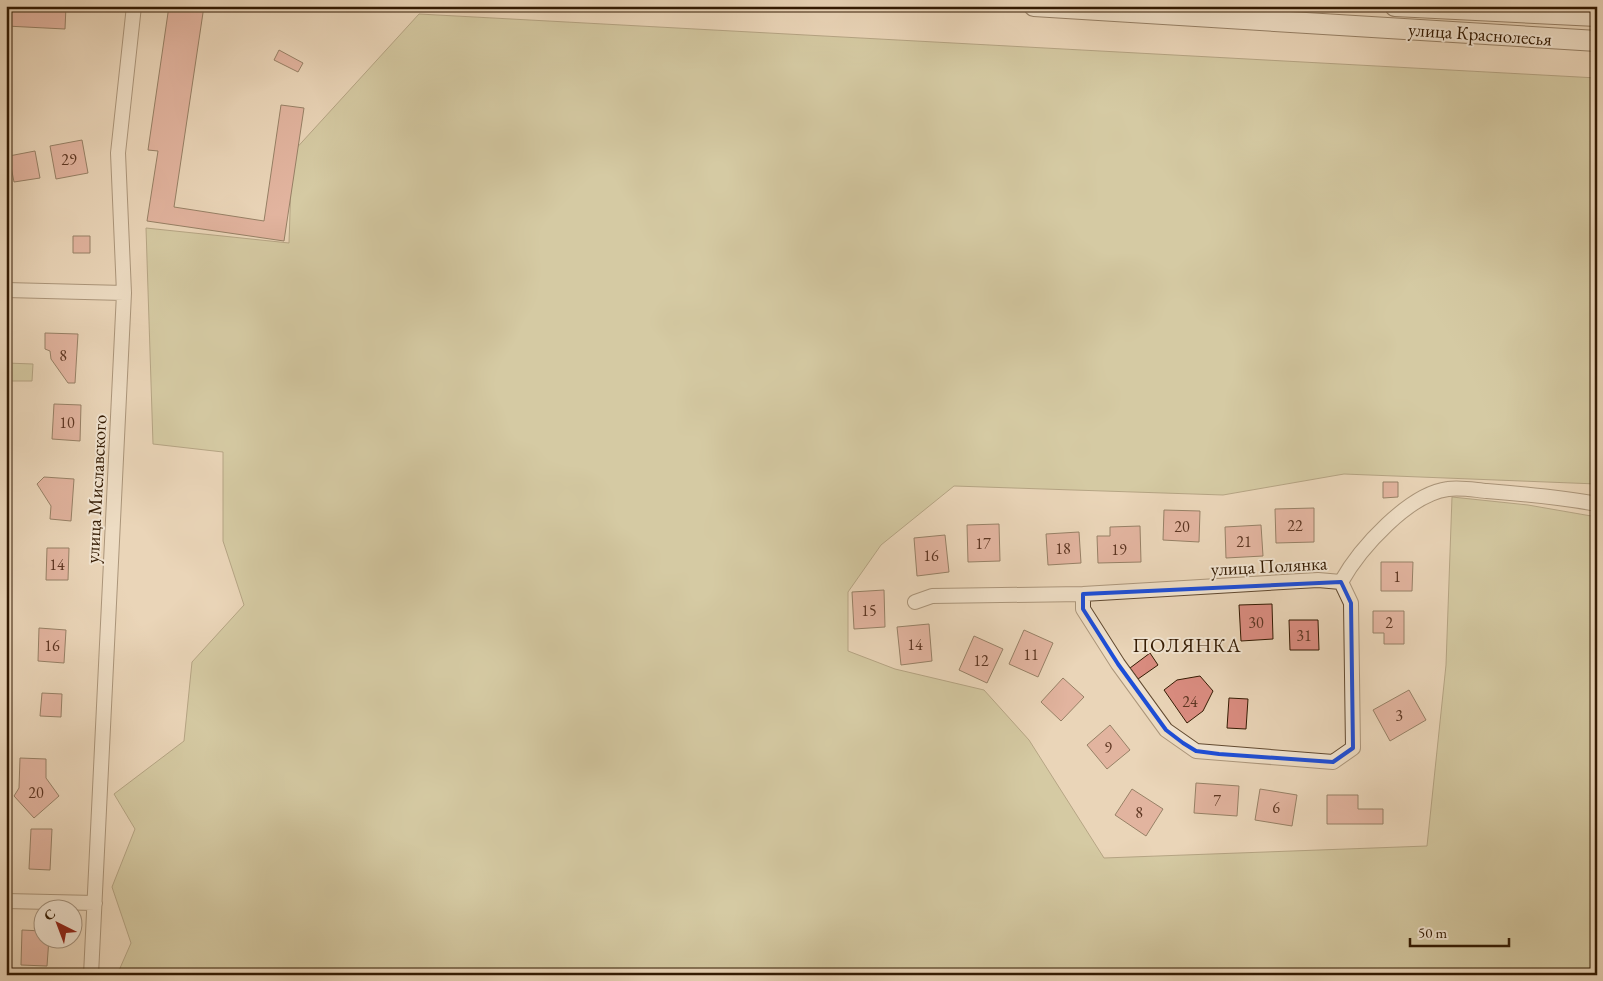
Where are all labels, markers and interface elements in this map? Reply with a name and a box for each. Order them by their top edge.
street label: улица Краснолесья [1407,17,1553,52]
house number: 29 [61,149,77,170]
house number: 8 [59,345,67,366]
house number: 10 [59,412,75,433]
street label: улица Миславского [80,414,112,564]
house number: 22 [1287,515,1303,536]
house number: 20 [1174,516,1190,537]
house number: 21 [1236,531,1252,552]
house number: 17 [975,533,991,554]
house number: 18 [1055,538,1071,559]
house number: 19 [1111,539,1127,560]
house number: 16 [923,545,939,566]
street label: улица Полянка [1210,550,1328,582]
house number: 14 [49,554,65,575]
house number: 1 [1393,566,1401,587]
house number: 15 [861,600,877,621]
house number: 30 [1248,612,1264,633]
house number: 2 [1385,612,1393,633]
house number: 31 [1296,625,1312,646]
district label: ПОЛЯНКА [1132,632,1242,658]
house number: 14 [907,634,923,655]
house number: 16 [44,635,60,656]
house number: 11 [1023,644,1039,665]
house number: 12 [973,650,989,671]
house number: 24 [1182,691,1198,712]
house number: 3 [1395,705,1403,726]
house number: 9 [1104,737,1112,758]
house number: 20 [28,782,44,803]
house number: 7 [1213,790,1221,811]
house number: 6 [1272,797,1280,818]
house number: 8 [1135,802,1143,823]
north arrow [32,898,82,948]
text: С [40,904,59,924]
scale bar [1410,916,1509,948]
text: 50 m [1418,923,1447,942]

